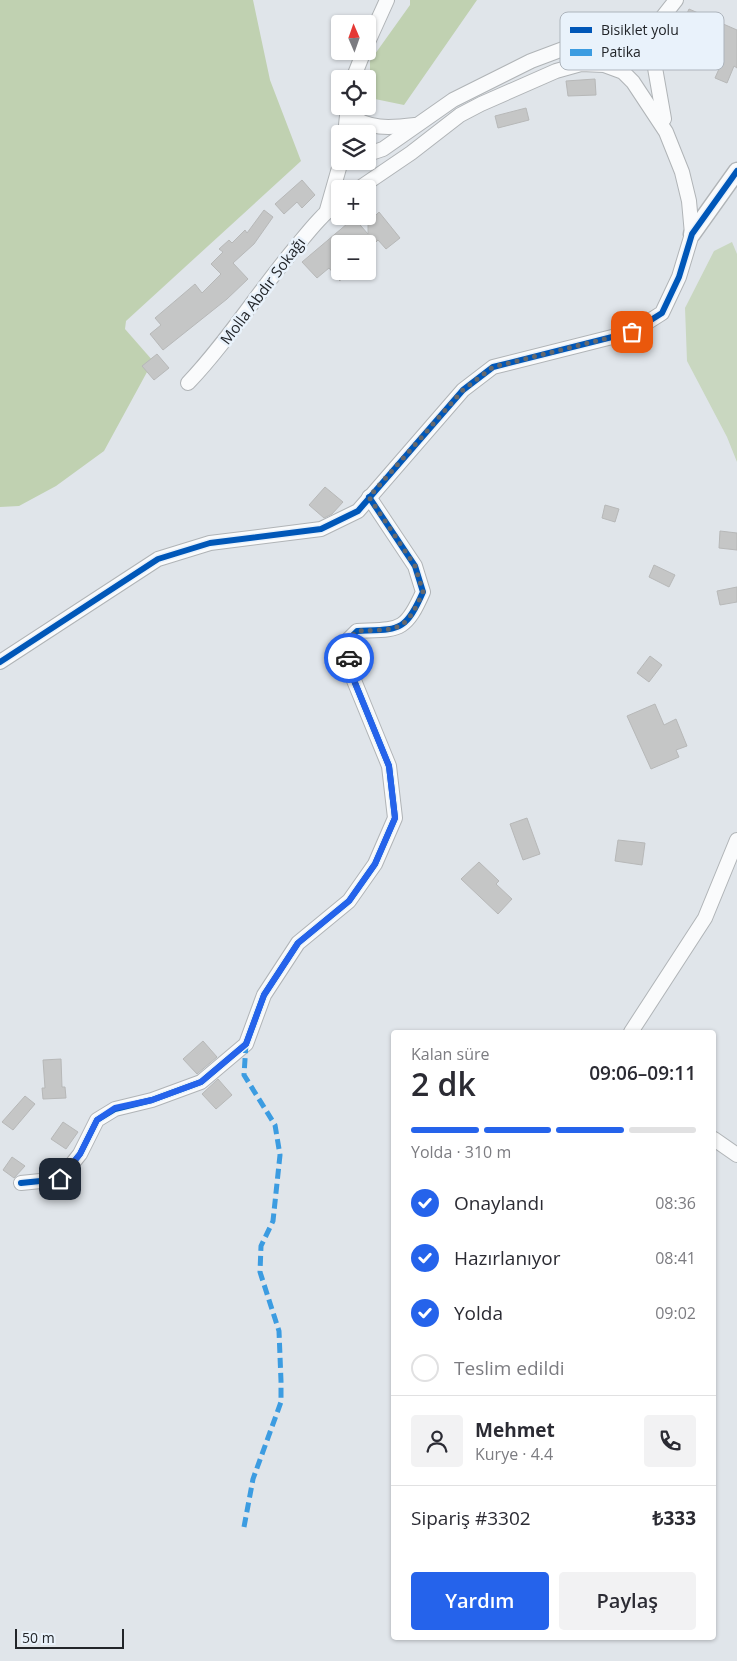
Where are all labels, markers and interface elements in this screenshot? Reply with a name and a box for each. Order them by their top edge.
legend [560,12,724,70]
north arrow [331,15,376,60]
map controls [331,15,376,280]
text: Bisiklet yolu [601,20,679,39]
text: Patika [601,42,641,61]
button: locate [331,70,376,115]
button: layers [331,125,376,170]
button: + [331,180,376,225]
street label: Molla Abdır Sokağı [215,233,309,348]
button: − [331,235,376,280]
pin [611,311,653,353]
icon: bag [618,318,646,346]
courier [324,633,374,683]
icon: car [335,644,363,672]
text: Kalan süre [411,1043,490,1065]
text: 09:06–09:11 [589,1060,696,1086]
text: 2 dk [411,1062,476,1105]
text: Yolda · 310 m [411,1141,511,1163]
pin [39,1158,81,1200]
icon: home [46,1165,74,1193]
icon: check [411,1189,439,1217]
text: Onaylandı [454,1190,544,1216]
text: 08:36 [655,1192,696,1214]
icon: check [411,1244,439,1272]
text: Hazırlanıyor [454,1245,561,1271]
text: 08:41 [655,1247,696,1269]
icon: check [411,1299,439,1327]
text: Yolda [454,1300,503,1326]
text: 09:02 [655,1302,696,1324]
text: Teslim edildi [454,1355,565,1381]
button: person [411,1415,463,1467]
button: phone [644,1415,696,1467]
text: Mehmet [475,1417,555,1443]
text: Kurye · 4.4 [475,1443,553,1465]
text: Sipariş #3302 [411,1505,531,1531]
text: ₺333 [653,1505,696,1531]
button: Yardım [411,1572,549,1630]
button: Paylaş [559,1572,696,1630]
scale bar [15,1626,124,1649]
text: 50 m [22,1628,55,1647]

